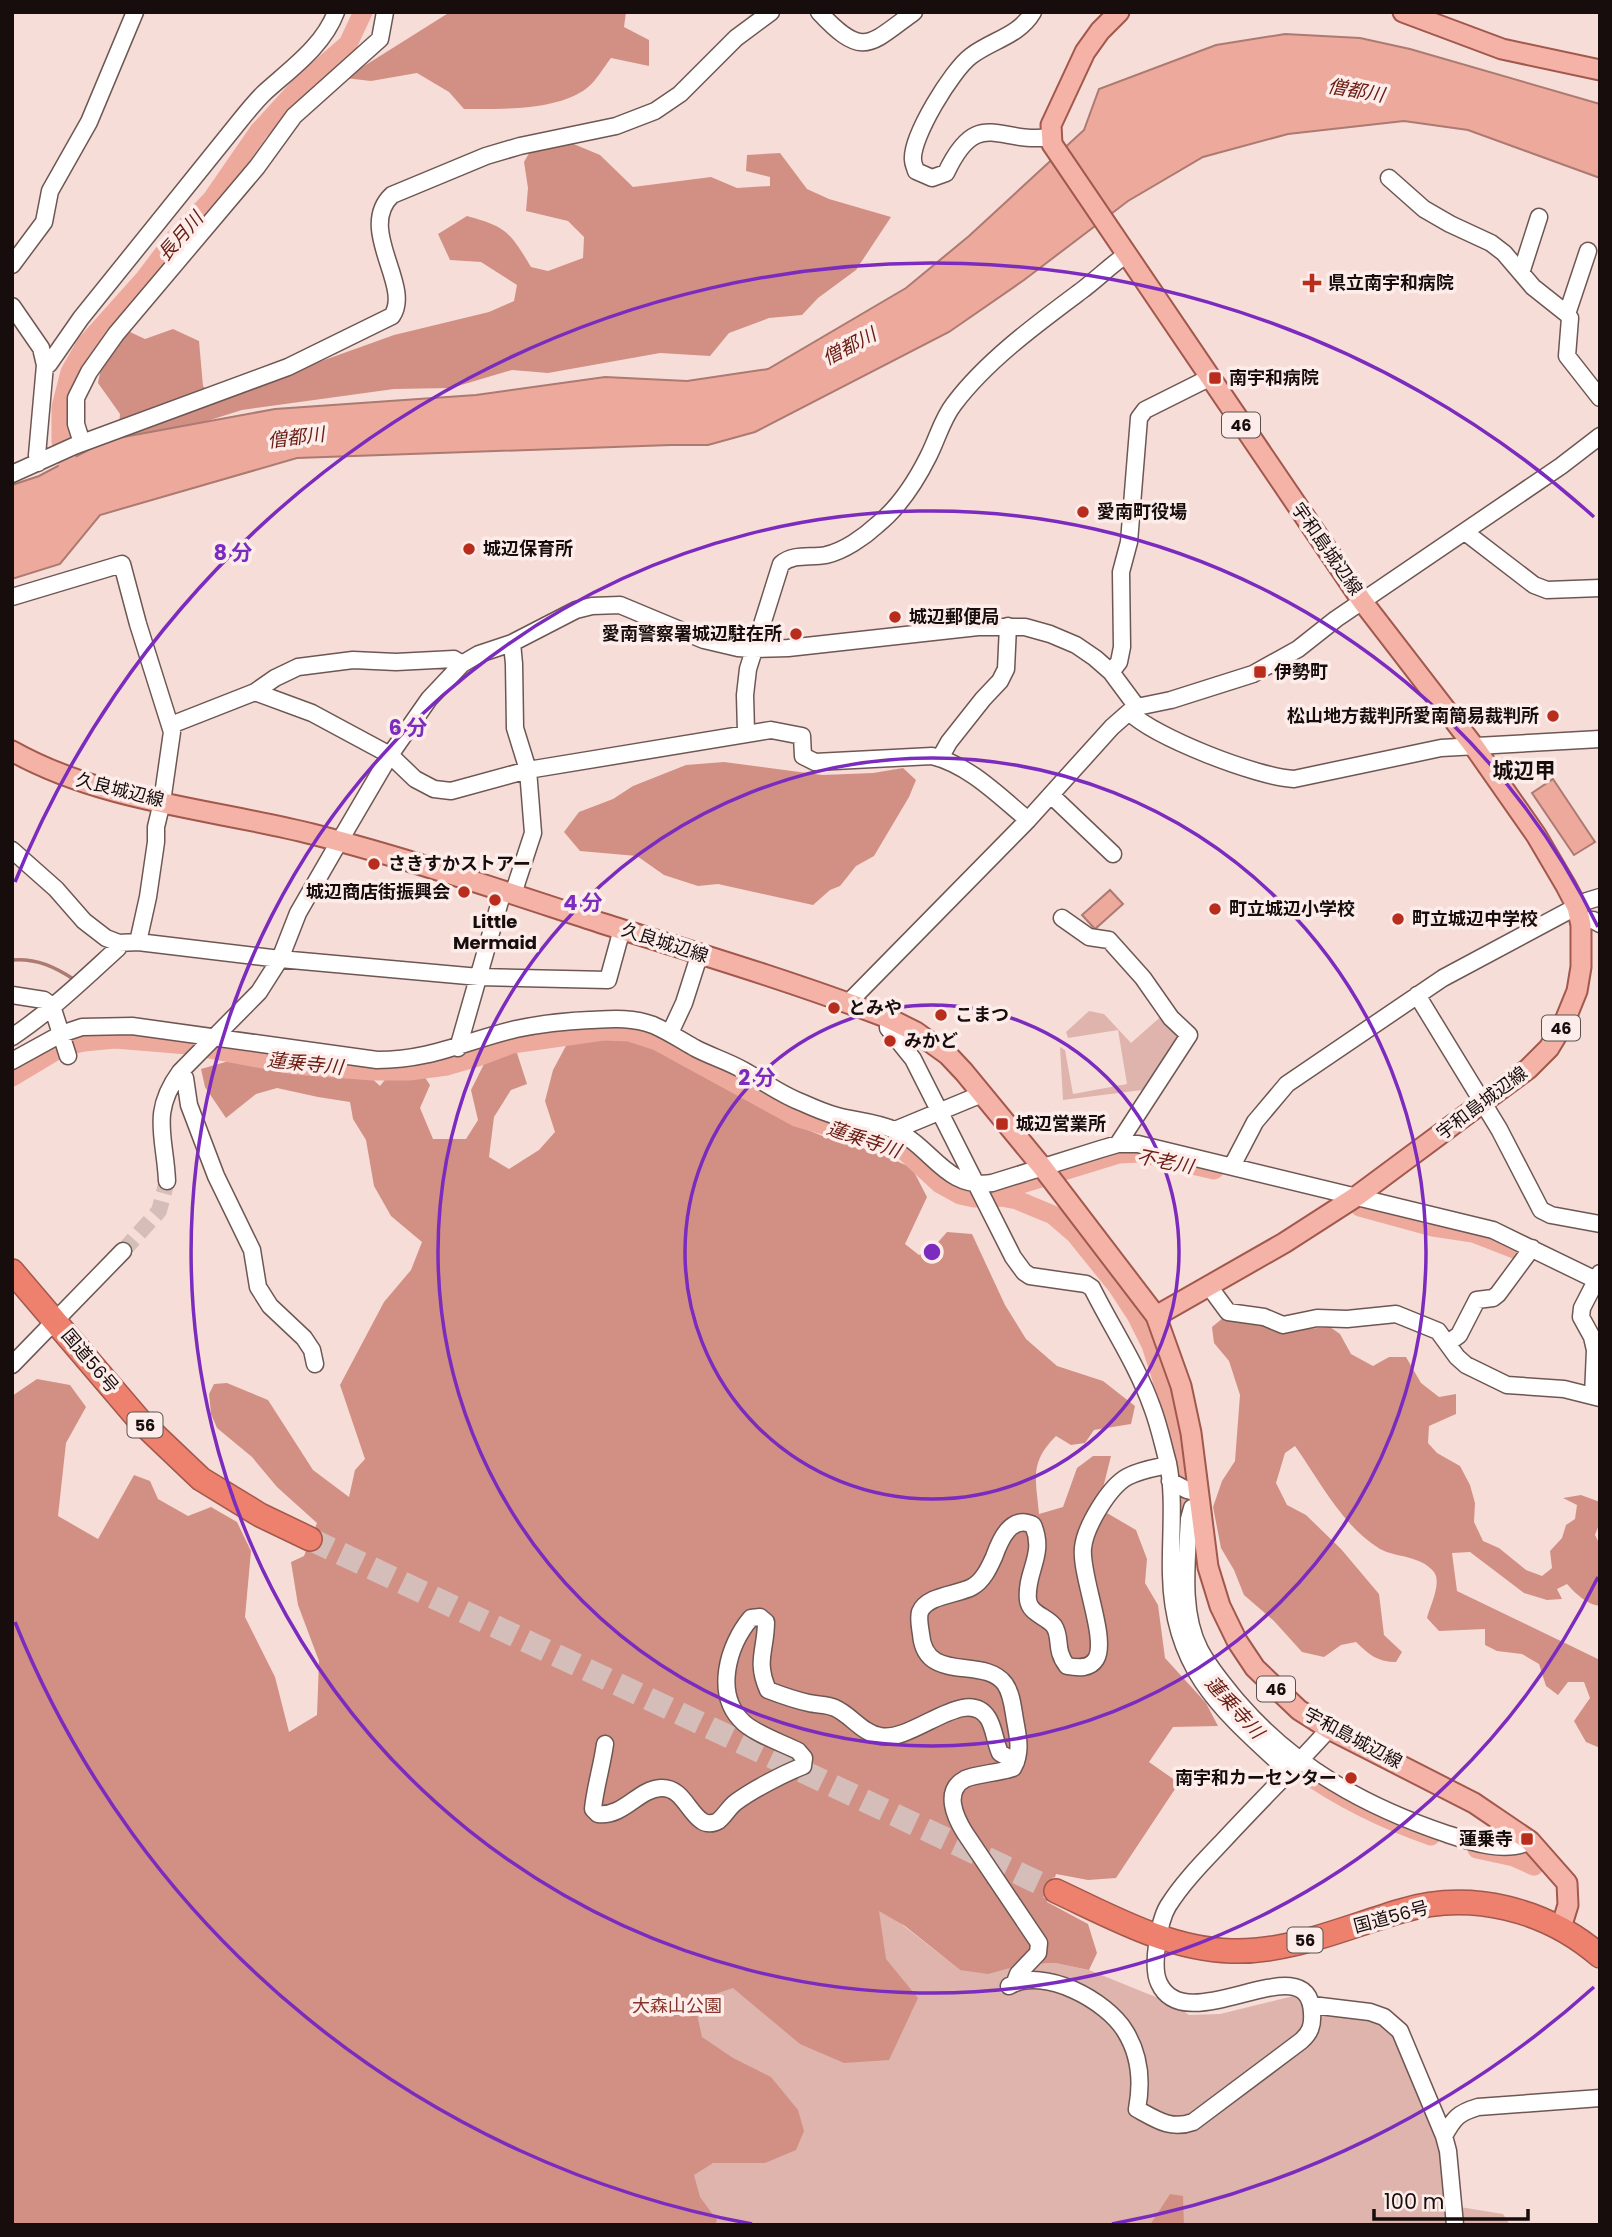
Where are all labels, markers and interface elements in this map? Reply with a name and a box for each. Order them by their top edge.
water label: 僧都川 [1325,72,1388,109]
water label: 長月川 [151,204,211,267]
place label: 県立南宇和病院 [1328,270,1454,295]
marker: 県立南宇和病院 [1302,273,1322,293]
water label: 僧都川 [818,320,882,372]
place label: 南宇和病院 [1229,365,1319,390]
marker: 南宇和病院 [1207,370,1223,386]
road number: 46 [1222,412,1260,438]
water label: 僧都川 [266,420,328,454]
street label: 宇和島城辺線 [1286,497,1369,600]
place label: 愛南町役場 [1097,499,1187,524]
marker: 愛南町役場 [1075,504,1091,520]
place label: 城辺保育所 [483,536,573,561]
text: 8 分 [213,538,253,567]
marker: 城辺保育所 [461,541,477,557]
place label: 城辺郵便局 [909,604,999,629]
marker: 城辺郵便局 [887,609,903,625]
place label: 愛南警察署城辺駐在所 [602,621,782,646]
marker: 愛南警察署城辺駐在所 [788,626,804,642]
place label: 伊勢町 [1274,659,1328,684]
marker: 伊勢町 [1252,664,1268,680]
place label: 松山地方裁判所愛南簡易裁判所 [1287,703,1539,728]
marker: 松山地方裁判所愛南簡易裁判所 [1545,708,1561,724]
text: 6 分 [389,713,427,742]
district label: 城辺甲 [1493,756,1556,785]
street label: 久良城辺線 [73,766,167,813]
place label: さきすかストアー [388,851,531,876]
marker: さきすかストアー [366,856,382,872]
place label: 城辺商店街振興会 [306,879,450,904]
marker: 城辺商店街振興会 [456,884,472,900]
text: 4 分 [563,888,603,917]
marker: Little Mermaid [487,892,503,908]
place label: 町立城辺小学校 [1229,896,1355,921]
marker: 町立城辺小学校 [1207,901,1223,917]
place label: 町立城辺中学校 [1412,906,1538,931]
place label: Little Mermaid [453,909,537,955]
marker: 町立城辺中学校 [1390,911,1406,927]
street label: 久良城辺線 [618,917,712,968]
place label: とみや [848,995,902,1020]
marker: とみや [826,1000,842,1016]
place label: こまつ [955,1002,1009,1027]
marker: こまつ [933,1007,949,1023]
road number: 46 [1542,1016,1580,1040]
place label: みかど [904,1028,958,1053]
marker: みかど [882,1033,898,1049]
water label: 蓮乗寺川 [266,1046,346,1081]
street label: 宇和島城辺線 [1431,1060,1532,1145]
text: 2 分 [738,1063,776,1092]
place label: 城辺営業所 [1016,1111,1106,1136]
water label: 蓮乗寺川 [824,1114,906,1165]
marker: 城辺営業所 [994,1116,1010,1132]
water label: 不老川 [1134,1143,1197,1181]
centre of rings [920,1240,944,1264]
street label: 国道56号 [56,1323,125,1398]
road number: 56 [128,1413,162,1438]
water label: 蓮乗寺川 [1199,1670,1271,1746]
road number: 46 [1257,1676,1295,1702]
street label: 宇和島城辺線 [1300,1701,1407,1774]
place label: 南宇和カーセンター [1175,1765,1337,1790]
marker: 南宇和カーセンター [1343,1770,1359,1786]
place label: 蓮乗寺 [1459,1826,1513,1851]
marker: 蓮乗寺 [1519,1831,1535,1847]
street label: 国道56号 [1351,1895,1431,1939]
road number: 56 [1288,1928,1322,1952]
park label: 大森山公園 [632,1993,722,2018]
scale bar [1374,2178,1528,2222]
text: 100 m [1384,2187,1444,2216]

